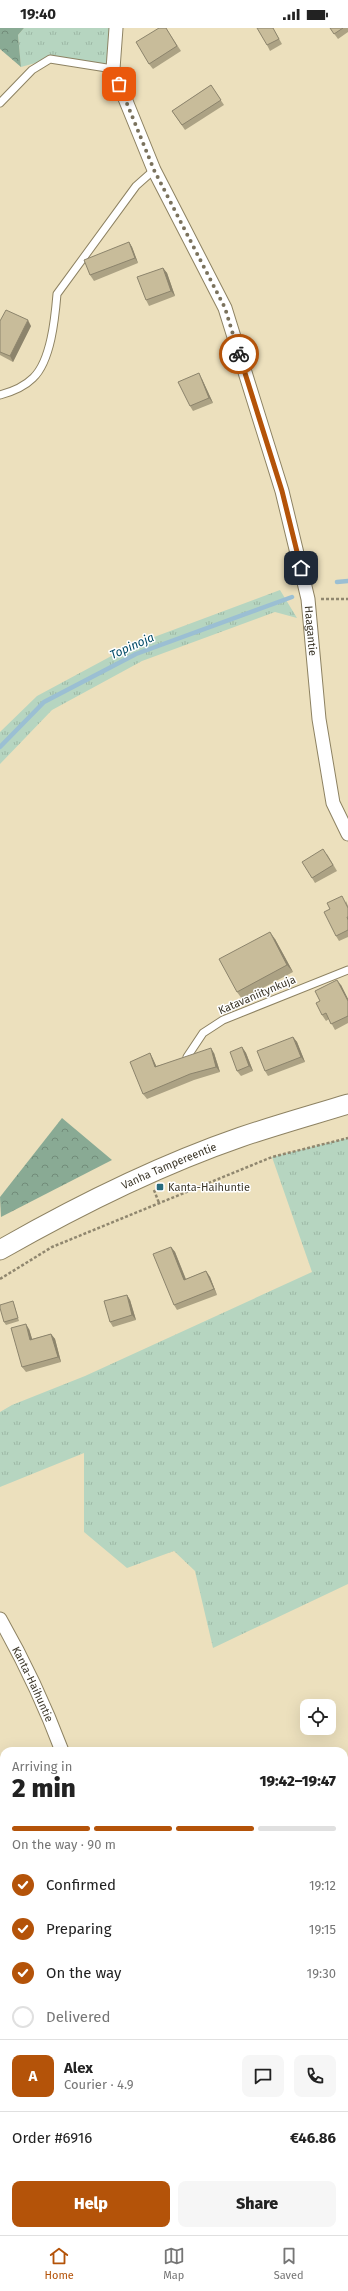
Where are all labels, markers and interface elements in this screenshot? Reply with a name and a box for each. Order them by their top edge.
text: 19:40 [20,5,56,23]
pin [102,67,136,101]
icon: bag [108,73,130,95]
courier [219,334,259,374]
icon: bike [228,343,250,365]
pin [284,551,318,585]
icon: home [290,557,312,579]
street label: Haagantie [302,605,320,656]
water label: Topinoja [108,630,156,662]
street label: Katavaniitynkuja [216,973,298,1017]
street label: Vanha Tampereentie [119,1140,218,1192]
place label: Kanta-Haihuntie [168,1181,250,1194]
marker: Kanta-Haihuntie [155,1182,165,1192]
street label: Kanta-Haihuntie [10,1644,56,1724]
map controls [300,1699,336,1735]
button: locate [300,1699,336,1735]
text: Arriving in [12,1759,72,1774]
text: 19:42–19:47 [259,1772,336,1790]
text: 2 min [12,1773,76,1804]
text: On the way · 90 m [12,1837,116,1852]
icon: check [12,1874,34,1896]
text: Confirmed [46,1876,116,1894]
text: 19:12 [309,1878,336,1893]
icon: check [12,1918,34,1940]
text: Preparing [46,1920,111,1938]
text: 19:15 [309,1922,336,1937]
icon: check [12,1962,34,1984]
text: On the way [46,1964,121,1982]
text: 19:30 [307,1966,336,1981]
text: Delivered [46,2008,110,2026]
button: chat [242,2055,284,2097]
button: phone [294,2055,336,2097]
text: Alex [64,2059,93,2077]
text: A [29,2067,37,2085]
text: Courier · 4.9 [64,2077,134,2092]
text: Order #6916 [12,2129,92,2147]
text: €46.86 [290,2129,336,2147]
button: Help [12,2181,170,2227]
button: Share [178,2181,336,2227]
tab: Home [44,2245,74,2282]
tab: Map [163,2245,185,2282]
tab: Saved [274,2245,304,2282]

